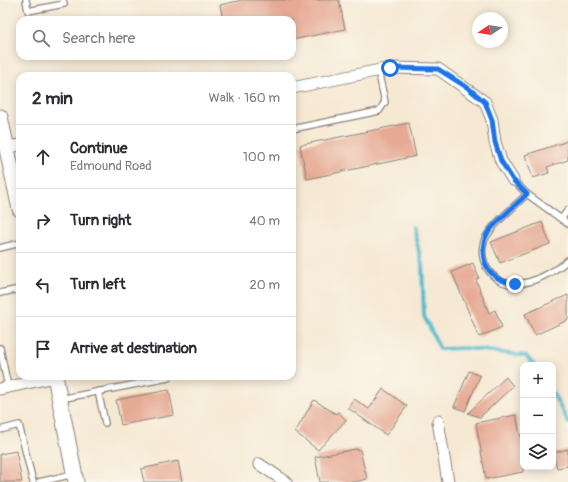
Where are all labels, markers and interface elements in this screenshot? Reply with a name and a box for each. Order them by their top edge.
north arrow [472,12,508,48]
search box [16,16,296,60]
icon: search [30,27,52,49]
text: Search here [62,29,135,48]
route start [381,59,399,77]
text: 2 min [32,88,73,109]
text: Walk · 160 m [209,90,280,106]
text: Continue [70,139,128,158]
icon: ahead [32,146,54,168]
text: 100 m [243,149,280,165]
text: Edmound Road [70,158,152,174]
icon: right [32,210,54,232]
text: Turn right [70,211,131,230]
text: 40 m [249,213,280,229]
icon: left [32,274,54,296]
text: Turn left [70,275,126,294]
route end [506,275,524,293]
text: 20 m [249,277,280,293]
icon: arrive [32,338,54,360]
text: Arrive at destination [70,339,197,358]
map controls [520,362,556,470]
button: + [520,362,556,398]
button: − [520,398,556,434]
button: layers [520,434,556,470]

